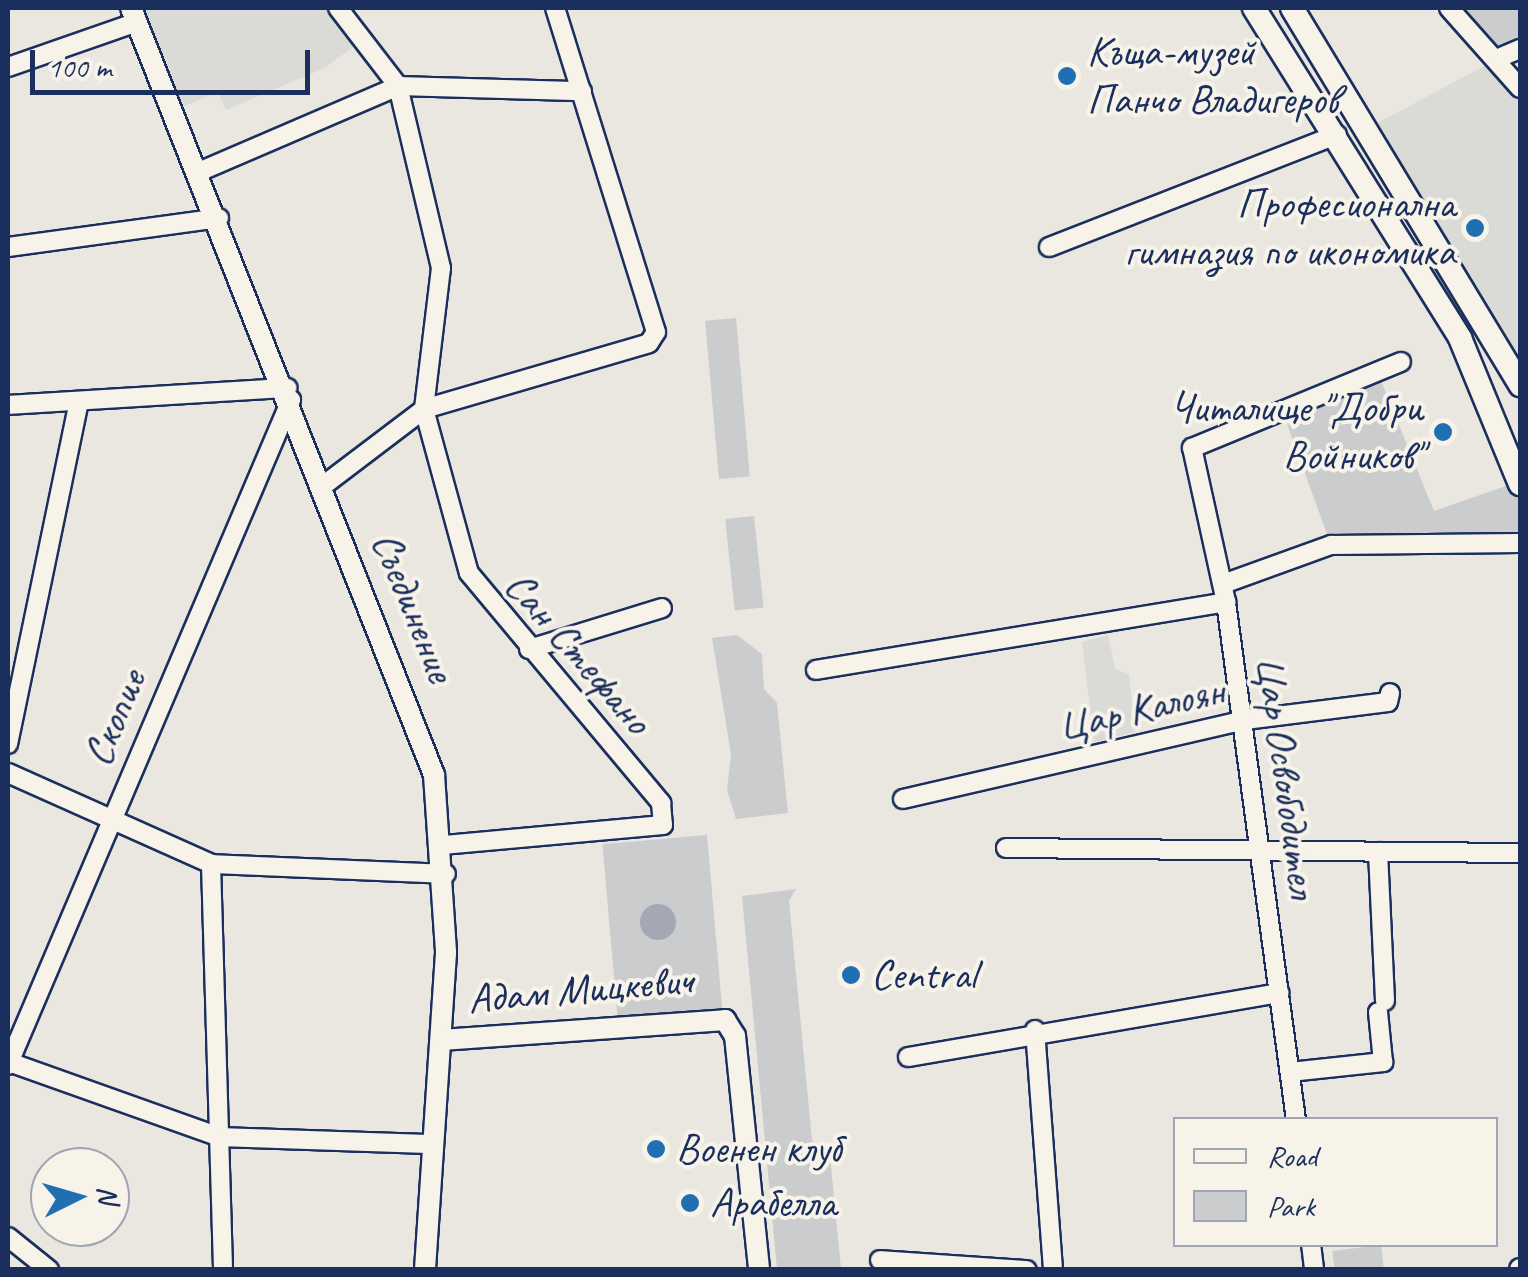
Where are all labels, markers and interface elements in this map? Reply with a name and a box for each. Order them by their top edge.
place label: Къща-музей Панчо Владигеров [1087,27,1343,126]
scale bar [35,30,315,92]
text: 100 m [47,48,112,86]
marker: Къща-музей Панчо Владигеров [1056,65,1078,87]
place label: Професионална гимназия по икономика [1129,179,1455,278]
marker: Професионална гимназия по икономика [1464,217,1486,239]
place label: Читалище "Добри Войников" [1170,383,1423,482]
marker: Читалище "Добри Войников" [1432,421,1454,443]
street label: Съединение [360,525,466,689]
street label: Сан Стефано [496,564,660,742]
street label: Цар Освободител [1244,653,1328,901]
street label: Скопие [72,663,158,773]
street label: Цар Калоян [1052,665,1230,753]
place label: Central [871,950,976,1000]
street label: Адам Мицкевич [467,955,693,1025]
marker: Central [840,964,862,986]
legend [1173,1117,1498,1247]
place label: Военен клуб [676,1124,839,1174]
text: Road [1267,1137,1317,1175]
marker: Военен клуб [645,1138,667,1160]
north arrow [30,1147,130,1247]
place label: Арабелла [710,1178,836,1228]
text: N [90,1184,127,1205]
text: Park [1267,1187,1315,1225]
marker: Арабелла [679,1192,701,1214]

